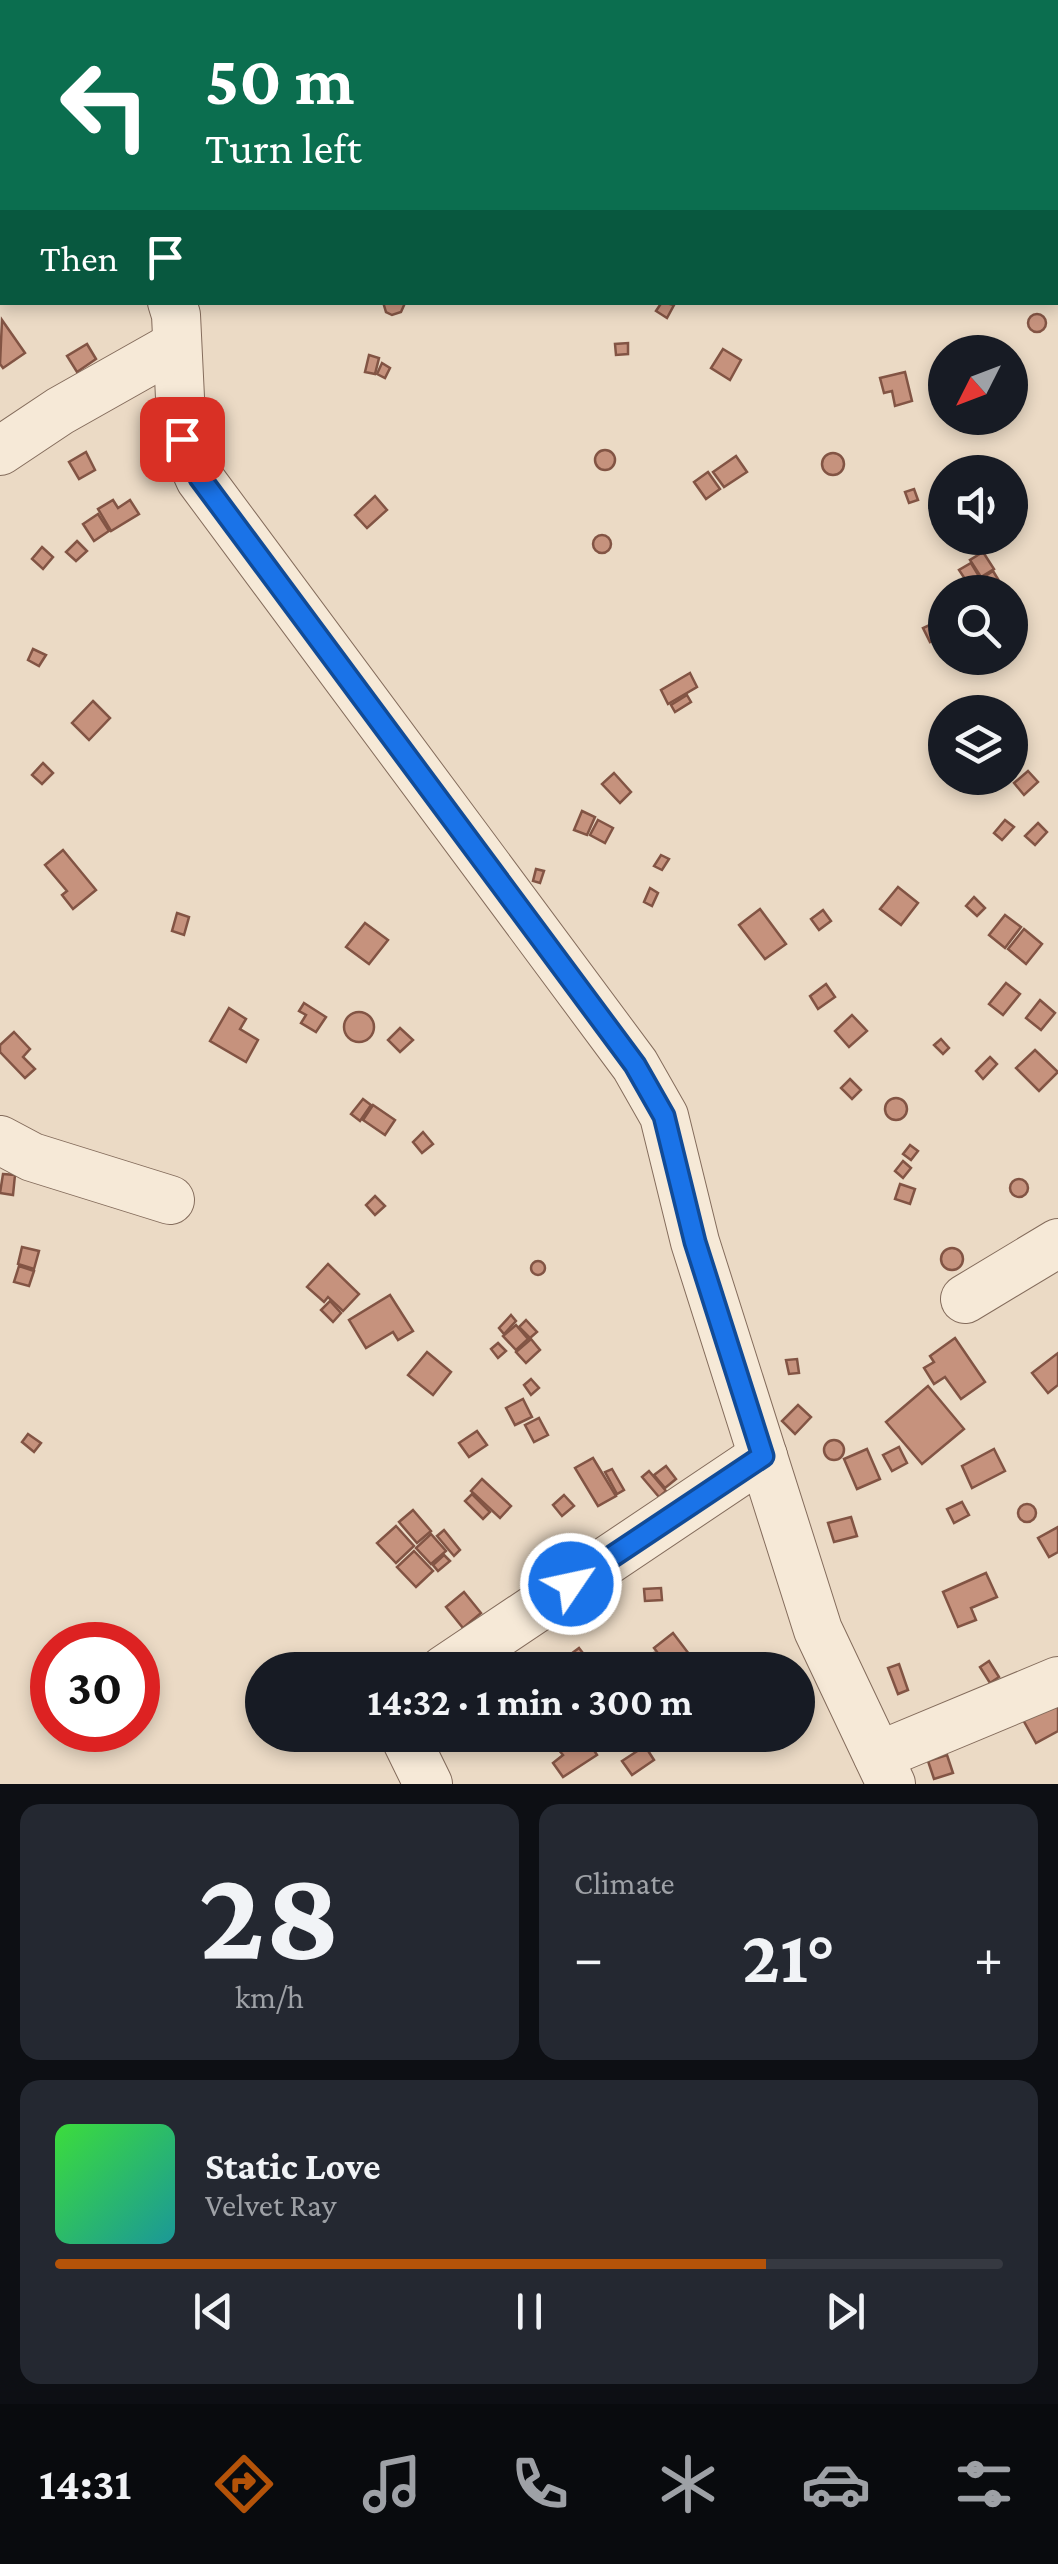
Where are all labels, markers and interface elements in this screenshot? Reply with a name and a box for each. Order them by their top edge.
icon: left [40,40,170,170]
text: 50 m [205,41,355,119]
text: Turn left [205,123,362,173]
icon: arrive [138,230,193,285]
text: Then [40,237,118,279]
north arrow [928,335,1028,435]
map controls [928,335,1028,795]
pin [140,397,225,482]
icon: arrive [155,412,210,467]
button: sound [928,455,1028,555]
button: search [928,575,1028,675]
button: layers [928,695,1028,795]
position arrow [519,1532,623,1636]
speed limit sign: 30 [30,1622,160,1752]
text: 14:32 · 1 min · 300 m [368,1681,692,1723]
text: 28 [199,1841,340,1986]
text: Climate [574,1865,675,1901]
text: 21° [742,1915,835,1998]
text: − [574,1927,603,1988]
text: + [974,1927,1003,1988]
text: km/h [235,1979,304,2015]
text: Static Love [205,2145,381,2187]
text: Velvet Ray [205,2187,336,2223]
icon: previous [186,2284,241,2339]
icon: pause [502,2284,557,2339]
icon: next [818,2284,873,2339]
icon: directions [209,2449,279,2519]
icon: music [357,2449,427,2519]
icon: phone [505,2449,575,2519]
icon: climate [653,2449,723,2519]
icon: car [801,2449,871,2519]
icon: filters [949,2449,1019,2519]
text: 14:31 [39,2459,131,2509]

